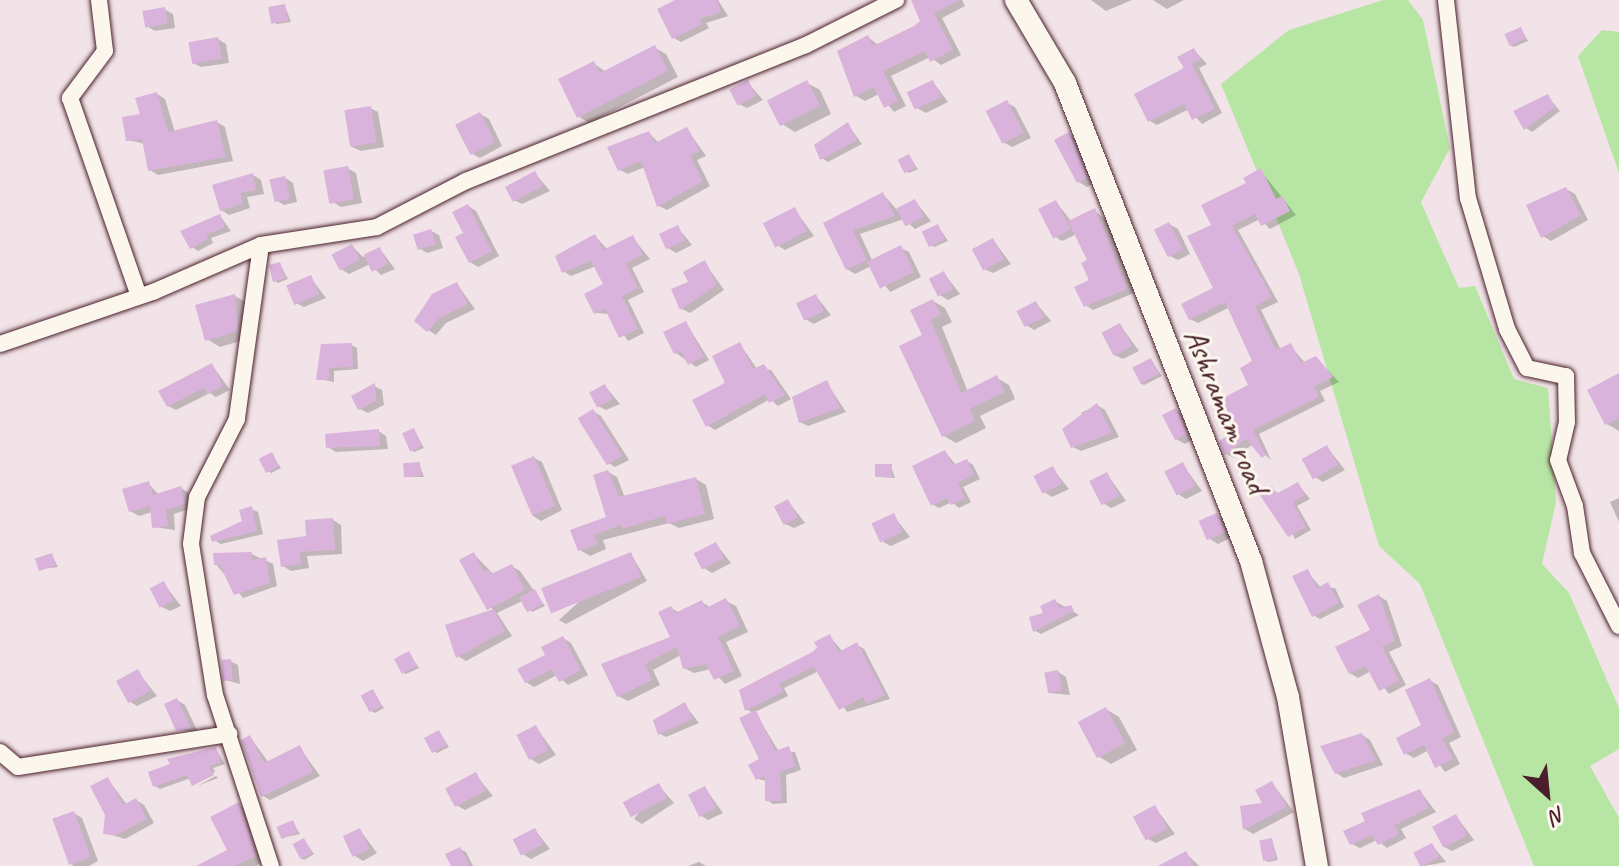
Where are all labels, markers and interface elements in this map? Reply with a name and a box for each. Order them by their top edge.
street label: Ashramam road [1176,324,1276,498]
north arrow [1507,754,1587,834]
text: N [1545,800,1570,831]

